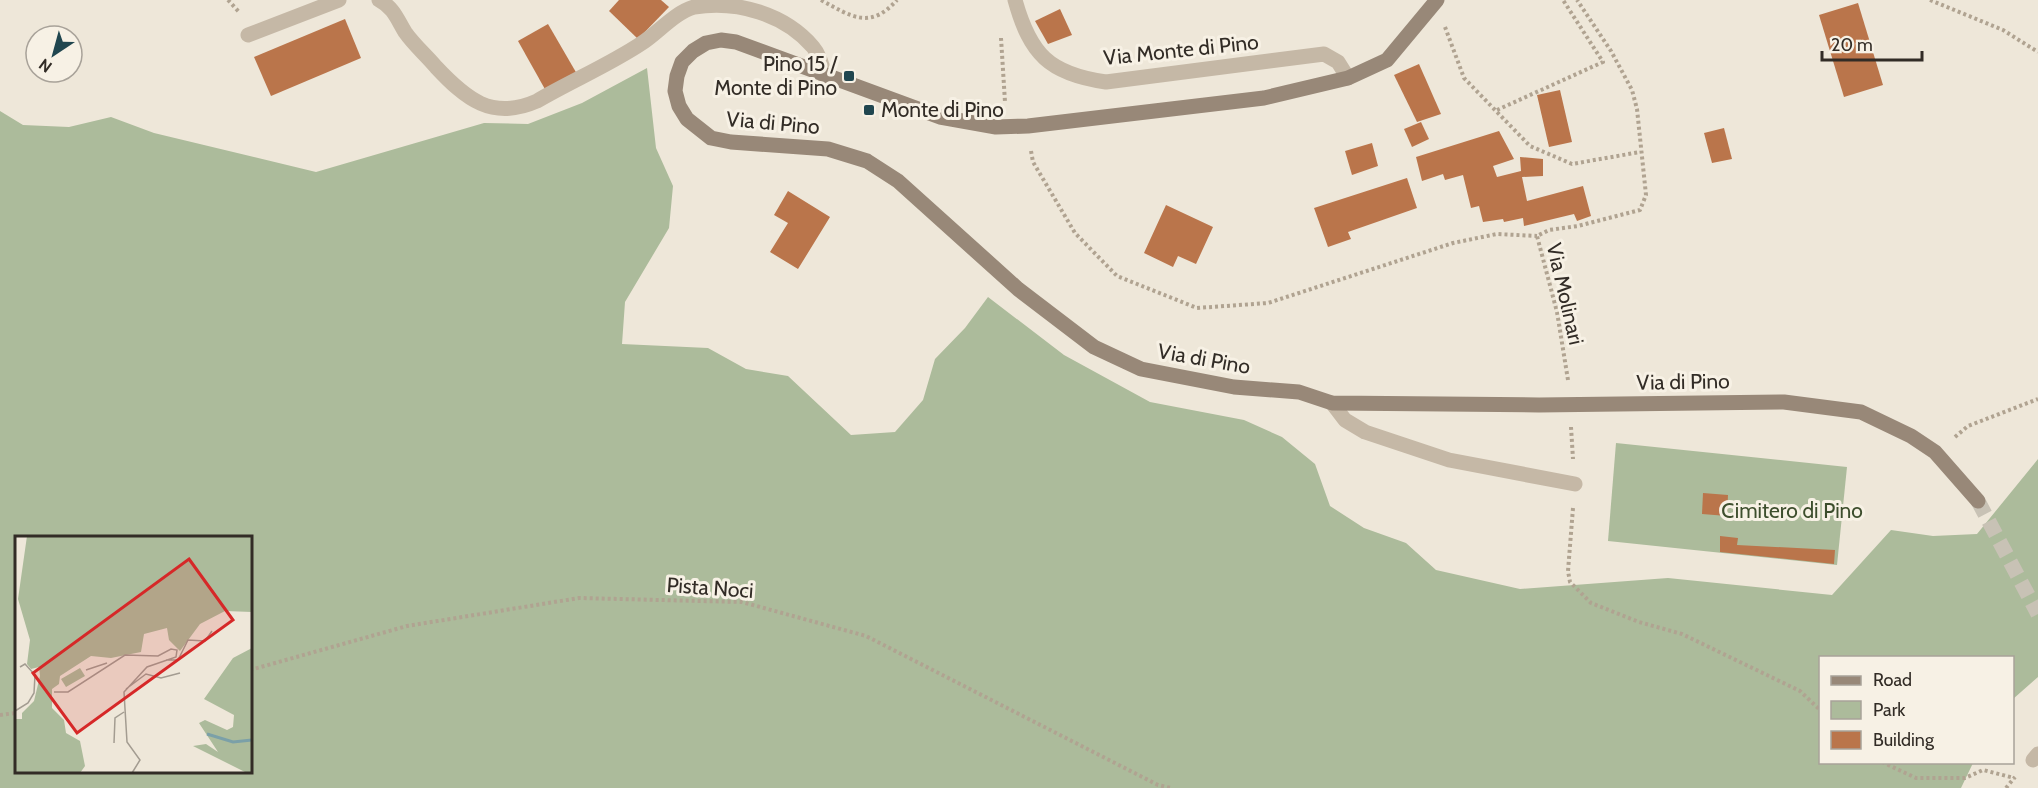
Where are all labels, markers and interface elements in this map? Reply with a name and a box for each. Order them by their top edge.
north arrow [24,24,84,84]
scale bar [1822,24,1922,62]
street label: Via Monte di Pino [1102,29,1260,70]
text: 20 m [1831,34,1873,56]
place label: Pino 15 / Monte di Pino [714,51,838,100]
text: N [35,55,56,77]
marker: Pino 15 / Monte di Pino [842,69,856,83]
place label: Monte di Pino [881,97,1004,122]
marker: Monte di Pino [862,103,876,117]
street label: Via di Pino [725,106,821,139]
street label: Via Molinari [1542,241,1589,347]
street label: Via di Pino [1156,338,1252,379]
street label: Via di Pino [1636,368,1730,395]
park label: Cimitero di Pino [1721,498,1863,523]
inset map [15,536,252,773]
street label: Pista Noci [666,572,754,603]
legend [1819,656,2014,764]
text: Road [1873,669,1912,691]
text: Park [1873,699,1906,721]
text: Building [1873,729,1935,751]

